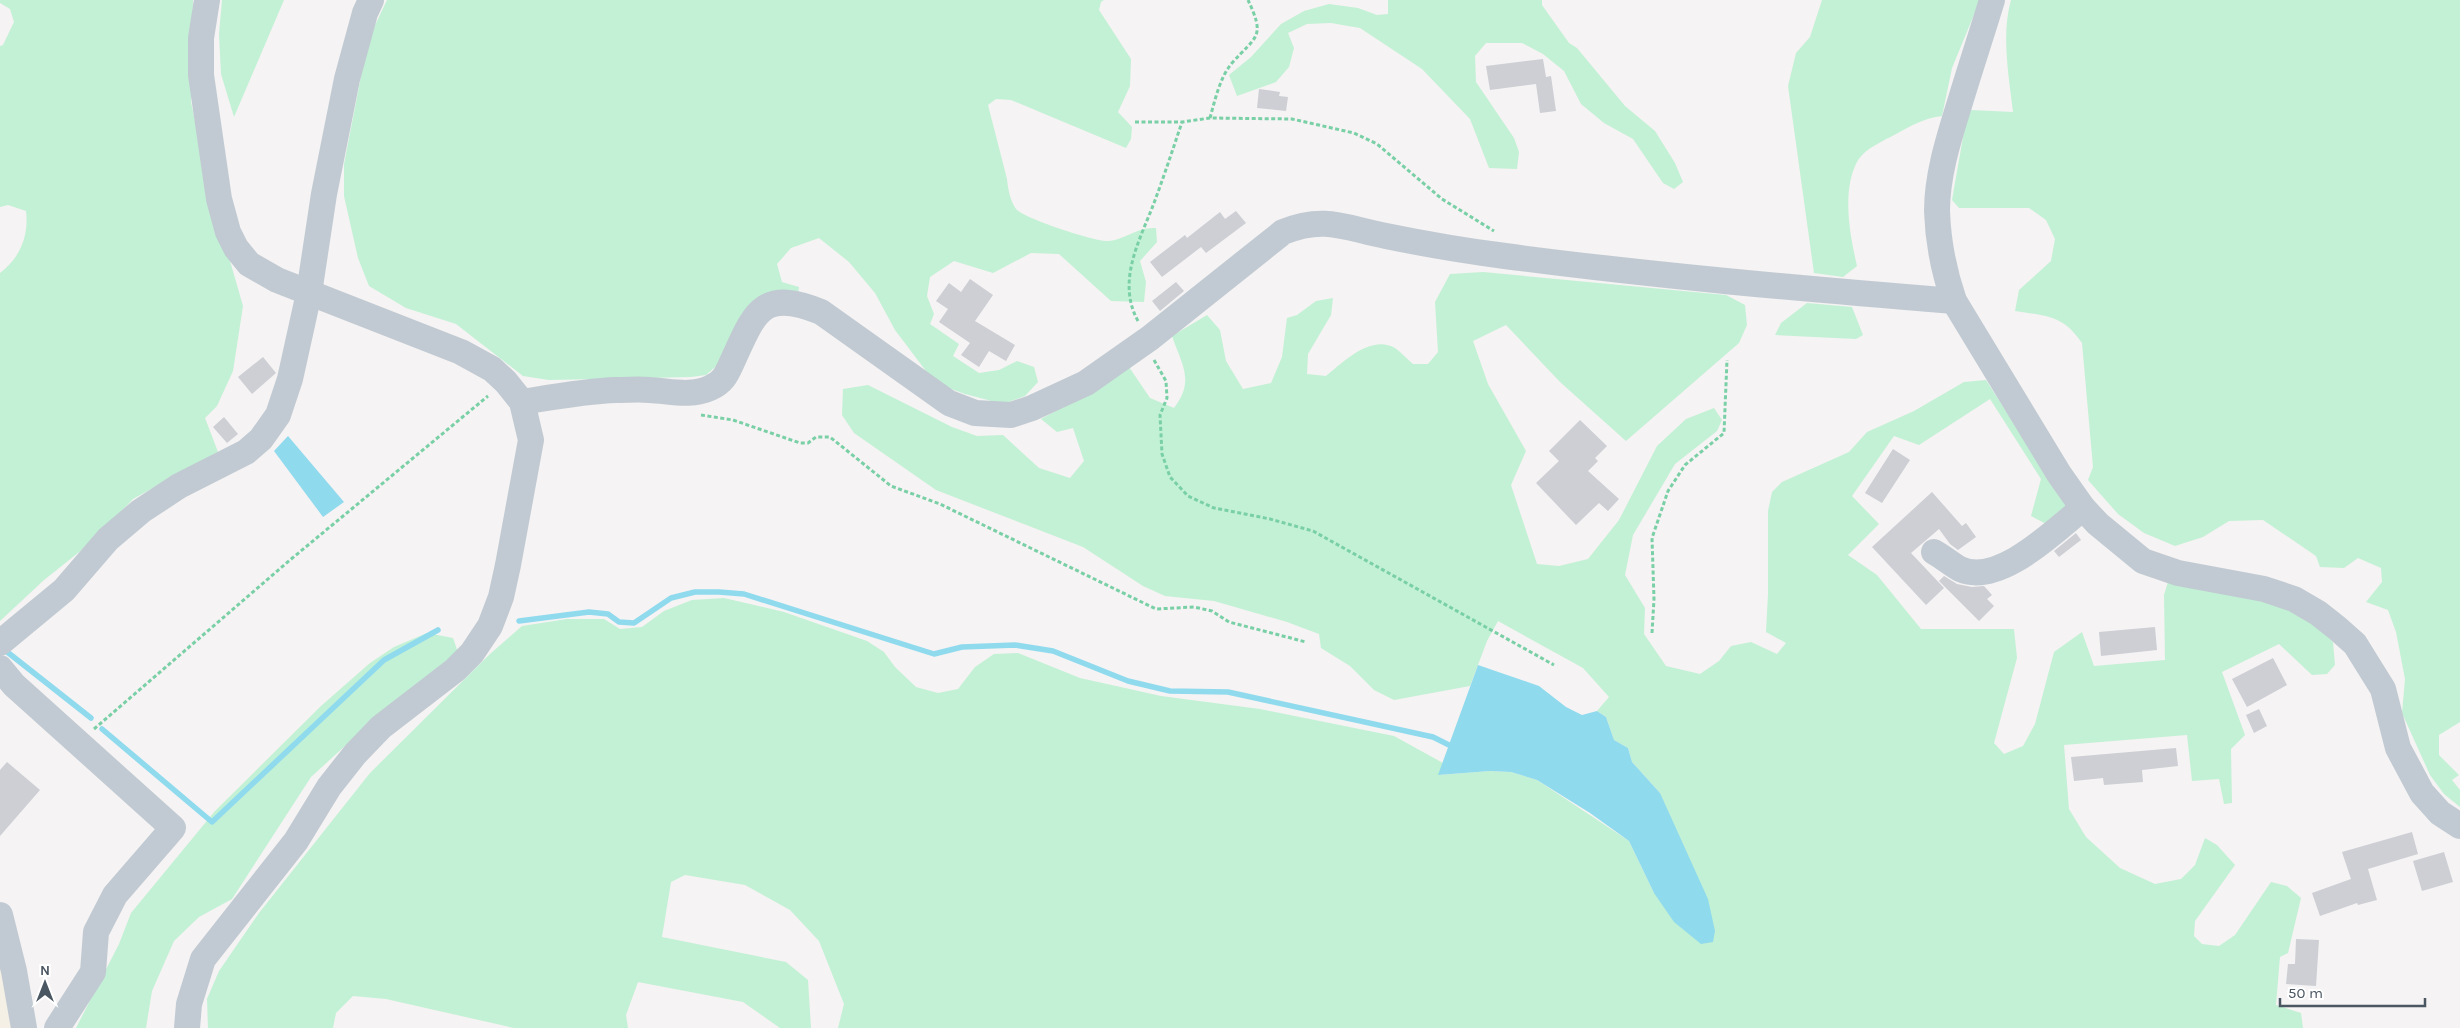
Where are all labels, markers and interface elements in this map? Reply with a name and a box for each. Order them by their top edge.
north arrow [20,958,70,1008]
text: N [40,962,50,979]
scale bar [2280,976,2425,1008]
text: 50 m [2288,984,2323,1002]

